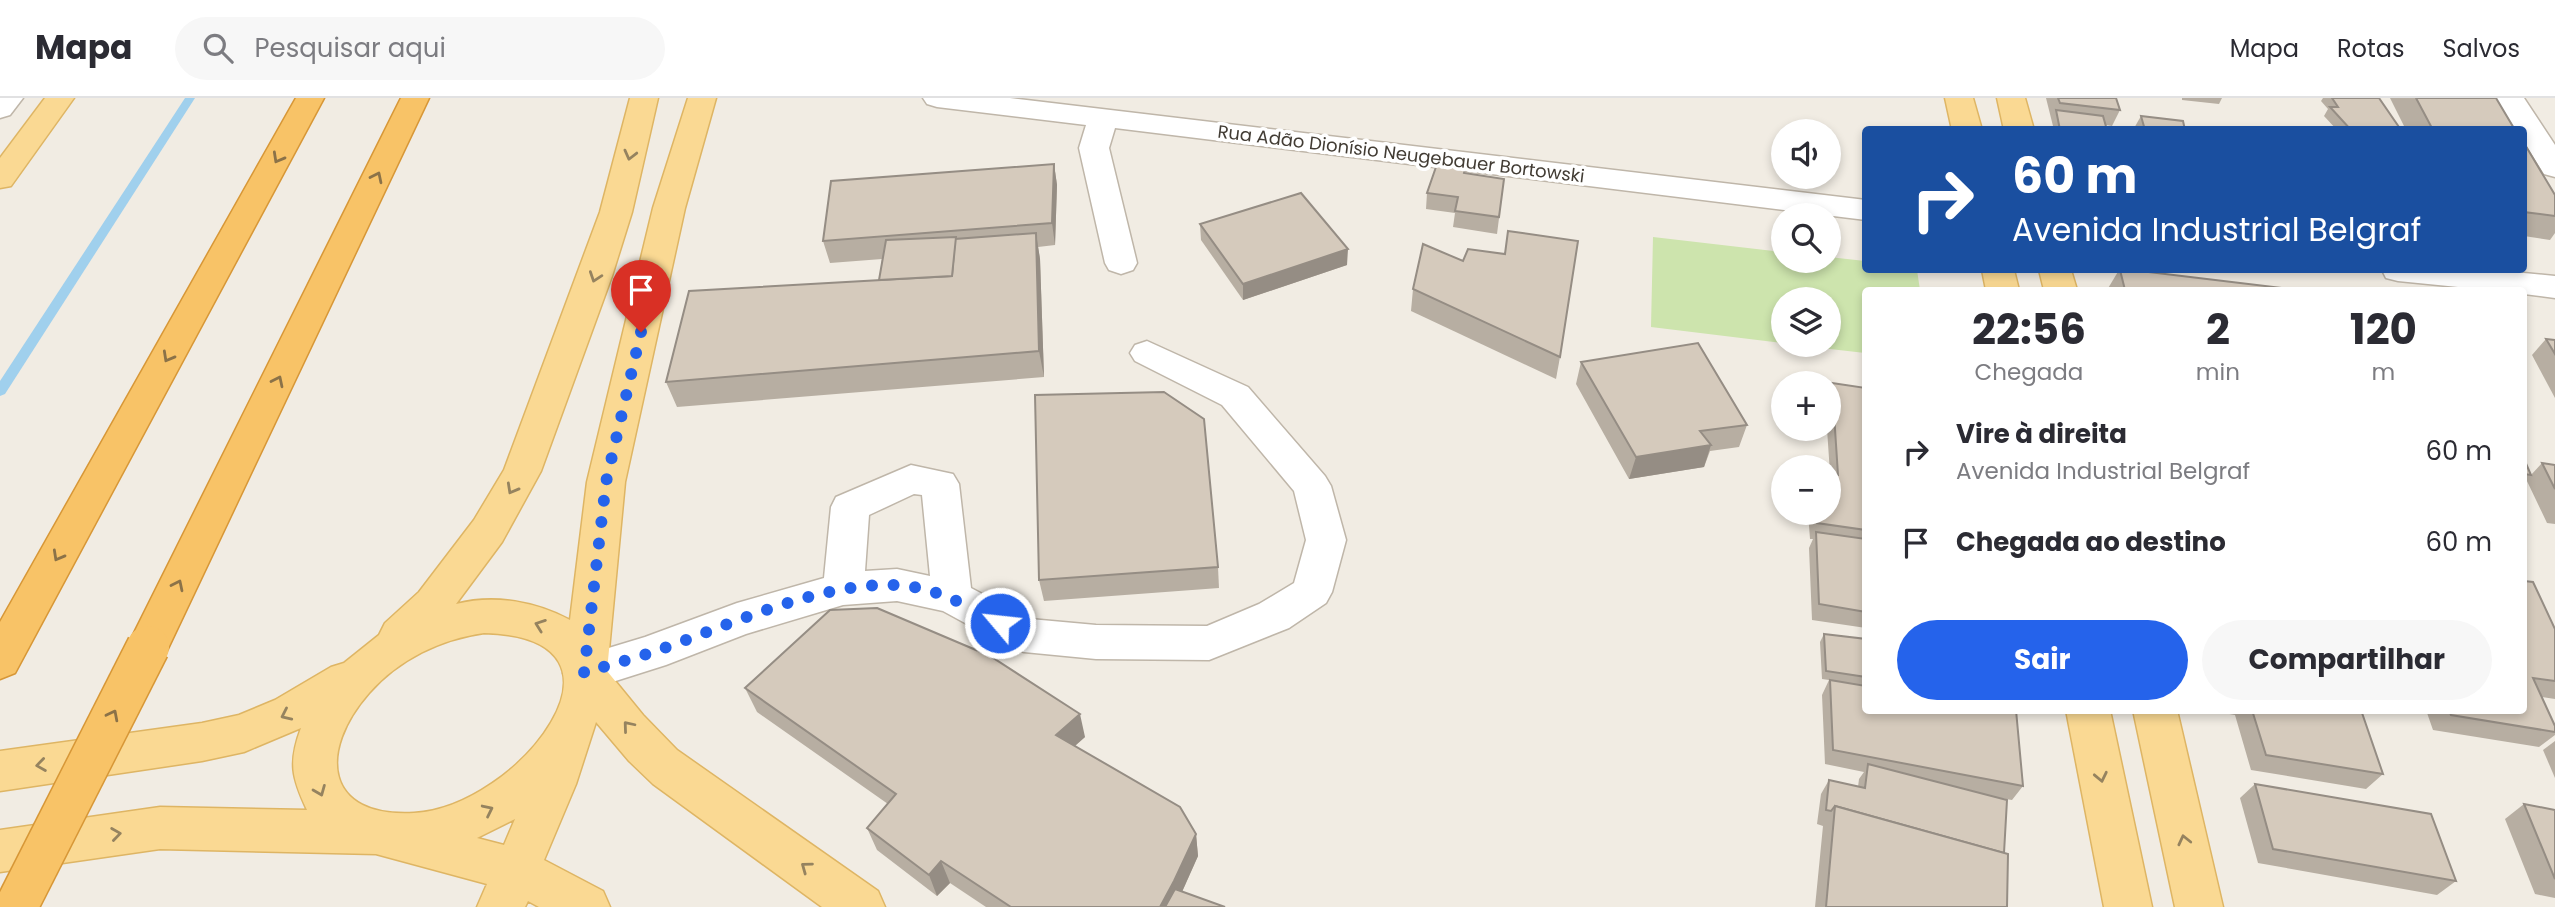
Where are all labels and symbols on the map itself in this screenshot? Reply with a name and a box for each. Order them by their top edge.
street label: Rua Adão Dionísio Neugebauer Bortowski [1216,119,1586,188]
one-way arrow [624,149,638,161]
one-way arrow [272,151,286,163]
one-way arrow [369,172,383,184]
pin [611,260,671,332]
one-way arrow [589,270,603,282]
one-way arrow [163,350,176,362]
one-way arrow [269,376,283,388]
one-way arrow [507,481,520,494]
one-way arrow [53,549,66,562]
one-way arrow [169,580,183,592]
position arrow [963,586,1037,660]
one-way arrow [535,619,547,633]
one-way arrow [281,706,293,720]
one-way arrow [105,710,118,722]
one-way arrow [624,722,636,735]
one-way arrow [35,757,46,772]
one-way arrow [2093,771,2108,783]
one-way arrow [311,784,325,796]
one-way arrow [481,804,494,818]
one-way arrow [110,827,122,842]
one-way arrow [2178,834,2192,846]
one-way arrow [801,863,813,875]

